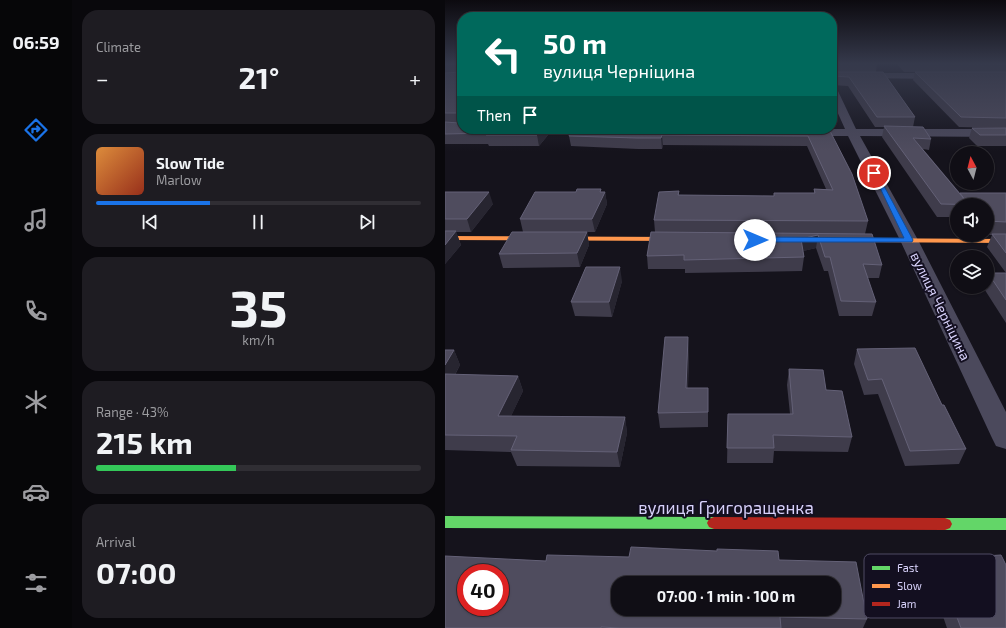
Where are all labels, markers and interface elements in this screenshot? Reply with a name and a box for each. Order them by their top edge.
text: 50 m [543,26,607,60]
icon: left [477,28,529,80]
text: 06:59 [12,31,60,53]
text: Climate [96,39,141,55]
text: 21° [239,59,279,95]
text: вулиця Черніцина [543,60,695,82]
text: − [96,65,109,91]
text: + [409,65,421,91]
icon: arrive [519,104,541,126]
text: Then [477,106,511,124]
icon: directions [22,116,50,144]
north arrow [950,146,994,190]
map controls [950,146,994,294]
text: Slow Tide [156,154,224,172]
pin [857,156,891,190]
icon: arrive [863,162,885,184]
text: Marlow [156,172,202,188]
button: sound [950,198,994,242]
icon: music [22,206,50,234]
icon: previous [139,211,161,233]
icon: pause [247,211,269,233]
icon: next [356,211,378,233]
position arrow [734,219,776,261]
street label: вулиця Черніцина [907,249,975,363]
button: layers [950,250,994,294]
text: 35 [229,275,288,337]
icon: phone [22,297,50,325]
text: km/h [242,332,275,348]
icon: climate [22,388,50,416]
text: Range · 43% [96,404,169,420]
text: 215 km [96,424,193,460]
icon: car [22,478,50,506]
street label: вулиця Григоращенка [638,497,814,518]
text: Arrival [96,534,136,550]
text: 07:00 [96,554,176,590]
legend [864,554,996,618]
text: Fast [897,561,919,574]
speed limit sign: 40 [457,564,509,616]
icon: filters [22,569,50,597]
text: Slow [897,579,922,592]
text: 07:00 · 1 min · 100 m [657,587,795,605]
text: Jam [897,597,916,610]

